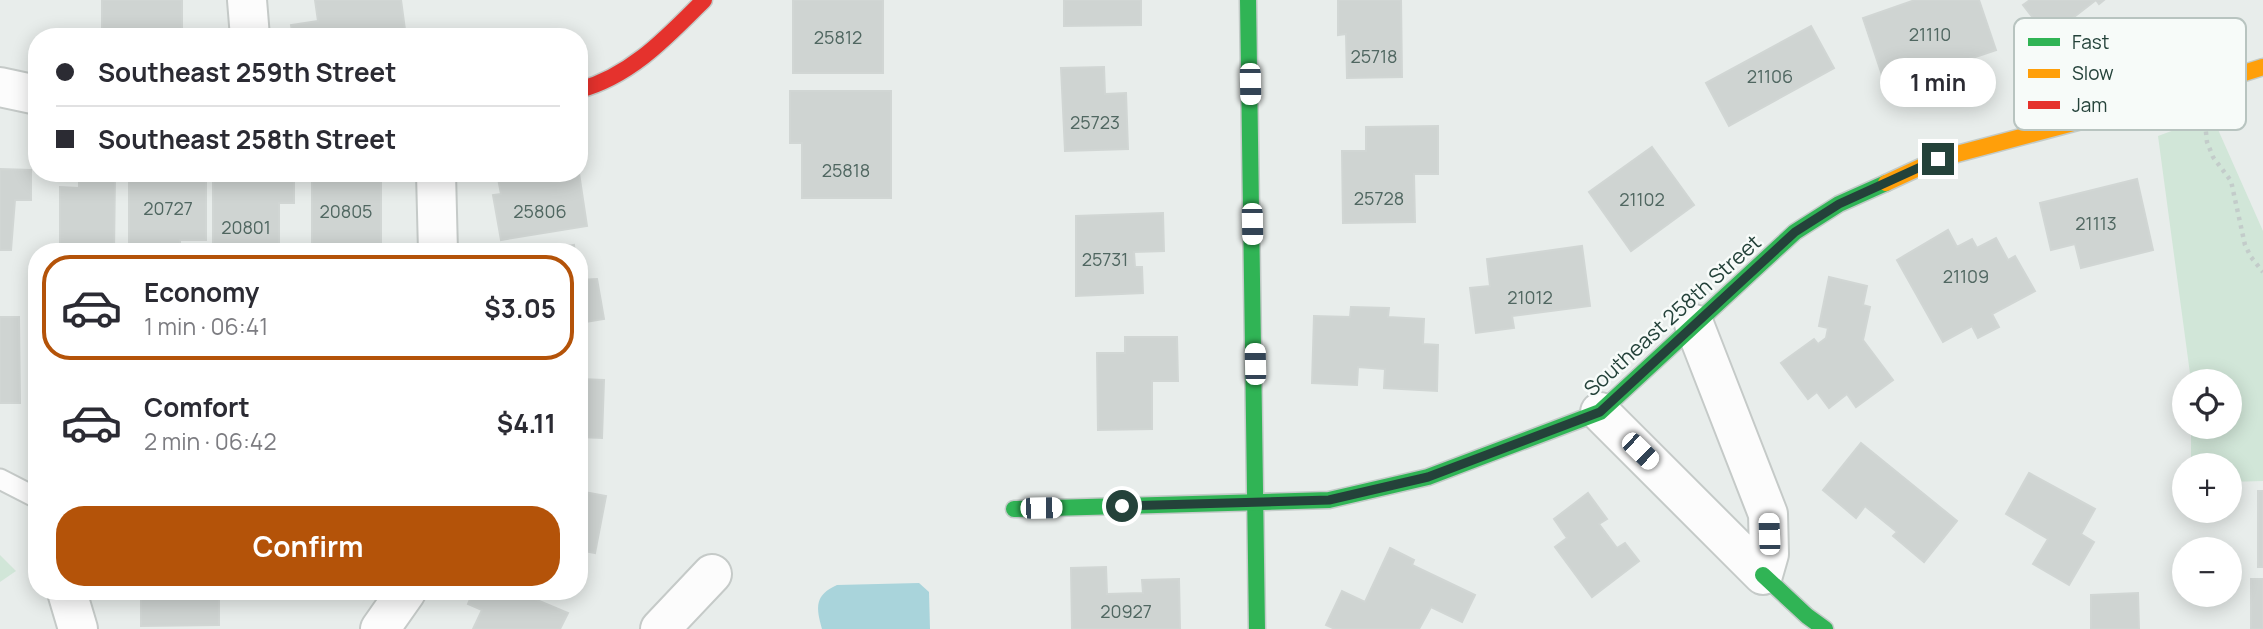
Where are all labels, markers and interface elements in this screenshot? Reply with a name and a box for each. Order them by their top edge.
legend [2014,18,2246,130]
house number: 21110 [1909,22,1951,46]
house number: 25812 [814,25,862,49]
text: Fast [2072,29,2109,55]
house number: 25718 [1350,44,1398,68]
text: Southeast 259th Street [98,54,396,90]
callout: 1 min [1880,58,1996,106]
text: Slow [2072,60,2114,86]
car [1240,63,1261,105]
house number: 21106 [1747,64,1793,88]
text: 1 min [1910,66,1966,98]
text: Jam [2072,92,2107,118]
house number: 25723 [1070,110,1120,134]
text: Southeast 258th Street [98,121,396,157]
route end [1922,143,1954,175]
house number: 25818 [822,158,870,182]
house number: 25728 [1354,186,1404,210]
house number: 21102 [1619,187,1665,211]
house number: 20727 [143,196,193,220]
house number: 20805 [319,199,373,223]
house number: 25806 [513,199,567,223]
car [1242,203,1263,245]
house number: 21113 [2075,211,2117,235]
house number: 20801 [221,215,271,239]
street label: Southeast 258th Street [1577,228,1767,402]
house number: 25731 [1082,247,1128,271]
house number: 21109 [1943,264,1989,288]
text: Economy [144,274,259,310]
icon: car [60,276,123,339]
house number: 21012 [1507,285,1553,309]
text: $3.05 [484,290,556,326]
text: 1 min · 06:41 [144,310,268,342]
car [1245,343,1266,385]
map controls [2172,369,2242,607]
button: locate [2172,369,2242,439]
text: Comfort [144,389,250,425]
icon: car [60,391,123,454]
text: $4.11 [497,405,556,441]
text: 2 min · 06:42 [144,425,277,457]
car [1618,429,1663,473]
button: + [2172,453,2242,523]
route start [1106,490,1138,522]
car [1020,497,1063,519]
button: Confirm [56,506,560,586]
car [1758,513,1781,555]
button: − [2172,537,2242,607]
house number: 20927 [1100,599,1152,623]

